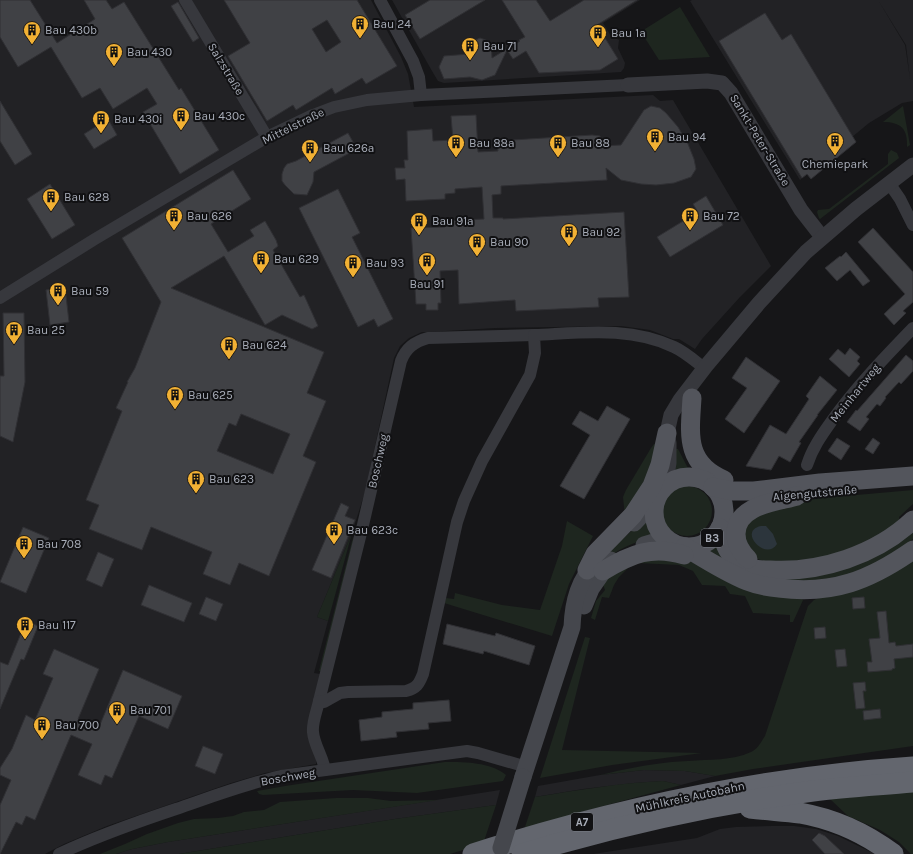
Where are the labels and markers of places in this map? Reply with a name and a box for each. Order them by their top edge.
building icon: Bau 24 [350,14,370,39]
place label: Bau 24 [373,17,411,31]
building icon: Bau 430b [22,20,42,45]
place label: Bau 430b [45,23,97,37]
building icon: Bau 1a [588,23,608,48]
place label: Bau 1a [611,26,646,40]
building icon: Bau 71 [460,36,480,61]
place label: Bau 71 [483,39,517,53]
building icon: Bau 430 [104,42,124,67]
place label: Bau 430 [127,45,172,59]
building icon: Bau 430c [171,106,191,131]
building icon: Bau 430i [91,109,111,134]
place label: Bau 430c [194,109,245,123]
place label: Bau 430i [114,112,163,126]
building icon: Bau 94 [645,127,665,152]
place label: Bau 94 [668,130,706,144]
building icon: Chemiepark [825,131,845,156]
building icon: Bau 88a [446,133,466,158]
building icon: Bau 88 [548,133,568,158]
place label: Bau 88a [469,136,515,150]
place label: Bau 88 [571,136,610,150]
building icon: Bau 626a [300,138,320,163]
place label: Bau 626a [323,141,374,155]
place label: Chemiepark [802,157,868,171]
building icon: Bau 628 [41,187,61,212]
place label: Bau 628 [64,190,109,204]
building icon: Bau 626 [164,206,184,231]
building icon: Bau 72 [680,206,700,231]
place label: Bau 626 [187,209,232,223]
place label: Bau 72 [703,209,740,223]
building icon: Bau 91a [409,211,429,236]
place label: Bau 91a [432,214,474,228]
building icon: Bau 92 [559,222,579,247]
place label: Bau 92 [582,225,620,239]
building icon: Bau 90 [467,232,487,257]
place label: Bau 90 [490,235,528,249]
building icon: Bau 629 [251,249,271,274]
building icon: Bau 91 [417,251,437,276]
place label: Bau 629 [274,252,319,266]
building icon: Bau 93 [343,253,363,278]
place label: Bau 93 [366,256,404,270]
place label: Bau 91 [409,277,445,291]
building icon: Bau 59 [48,281,68,306]
place label: Bau 59 [71,284,109,298]
building icon: Bau 25 [4,320,24,345]
place label: Bau 25 [27,323,65,337]
building icon: Bau 624 [219,335,239,360]
place label: Bau 624 [242,338,287,352]
building icon: Bau 625 [165,385,185,410]
place label: Bau 625 [188,388,233,402]
building icon: Bau 623 [186,469,206,494]
place label: Bau 623 [209,472,254,486]
building icon: Bau 623c [324,520,344,545]
place label: Bau 623c [347,523,398,537]
building icon: Bau 708 [14,534,34,559]
place label: Bau 708 [37,537,81,551]
building icon: Bau 117 [15,615,35,640]
place label: Bau 117 [38,618,76,632]
building icon: Bau 701 [107,700,127,725]
place label: Bau 701 [130,703,171,717]
building icon: Bau 700 [32,715,52,740]
place label: Bau 700 [55,718,99,732]

